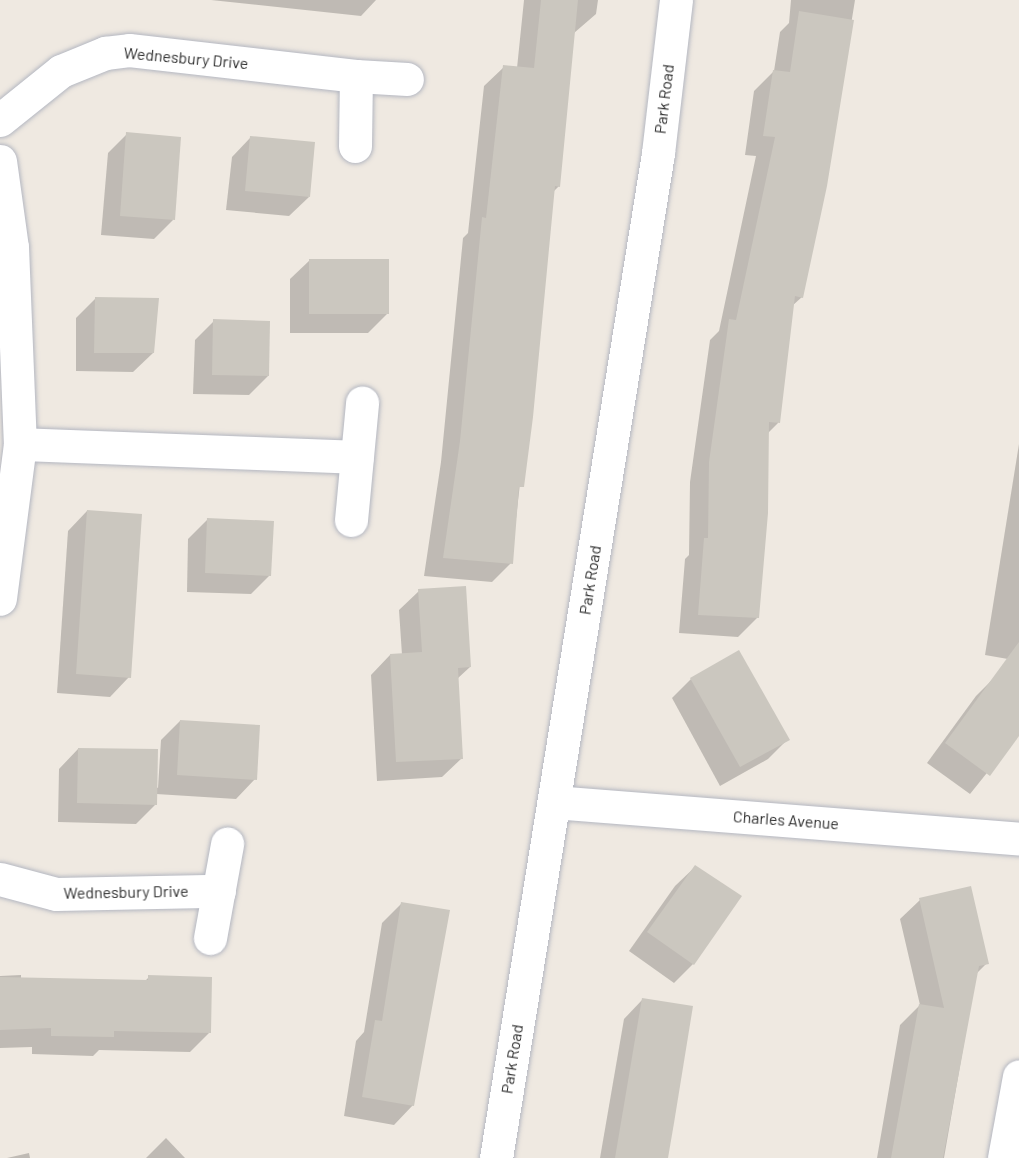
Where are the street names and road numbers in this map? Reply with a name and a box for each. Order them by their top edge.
street label: Wednesbury Drive [123,43,249,73]
street label: Park Road [650,63,678,135]
street label: Park Road [575,544,605,616]
street label: Charles Avenue [732,807,840,833]
street label: Wednesbury Drive [63,881,189,903]
street label: Park Road [497,1023,527,1095]

